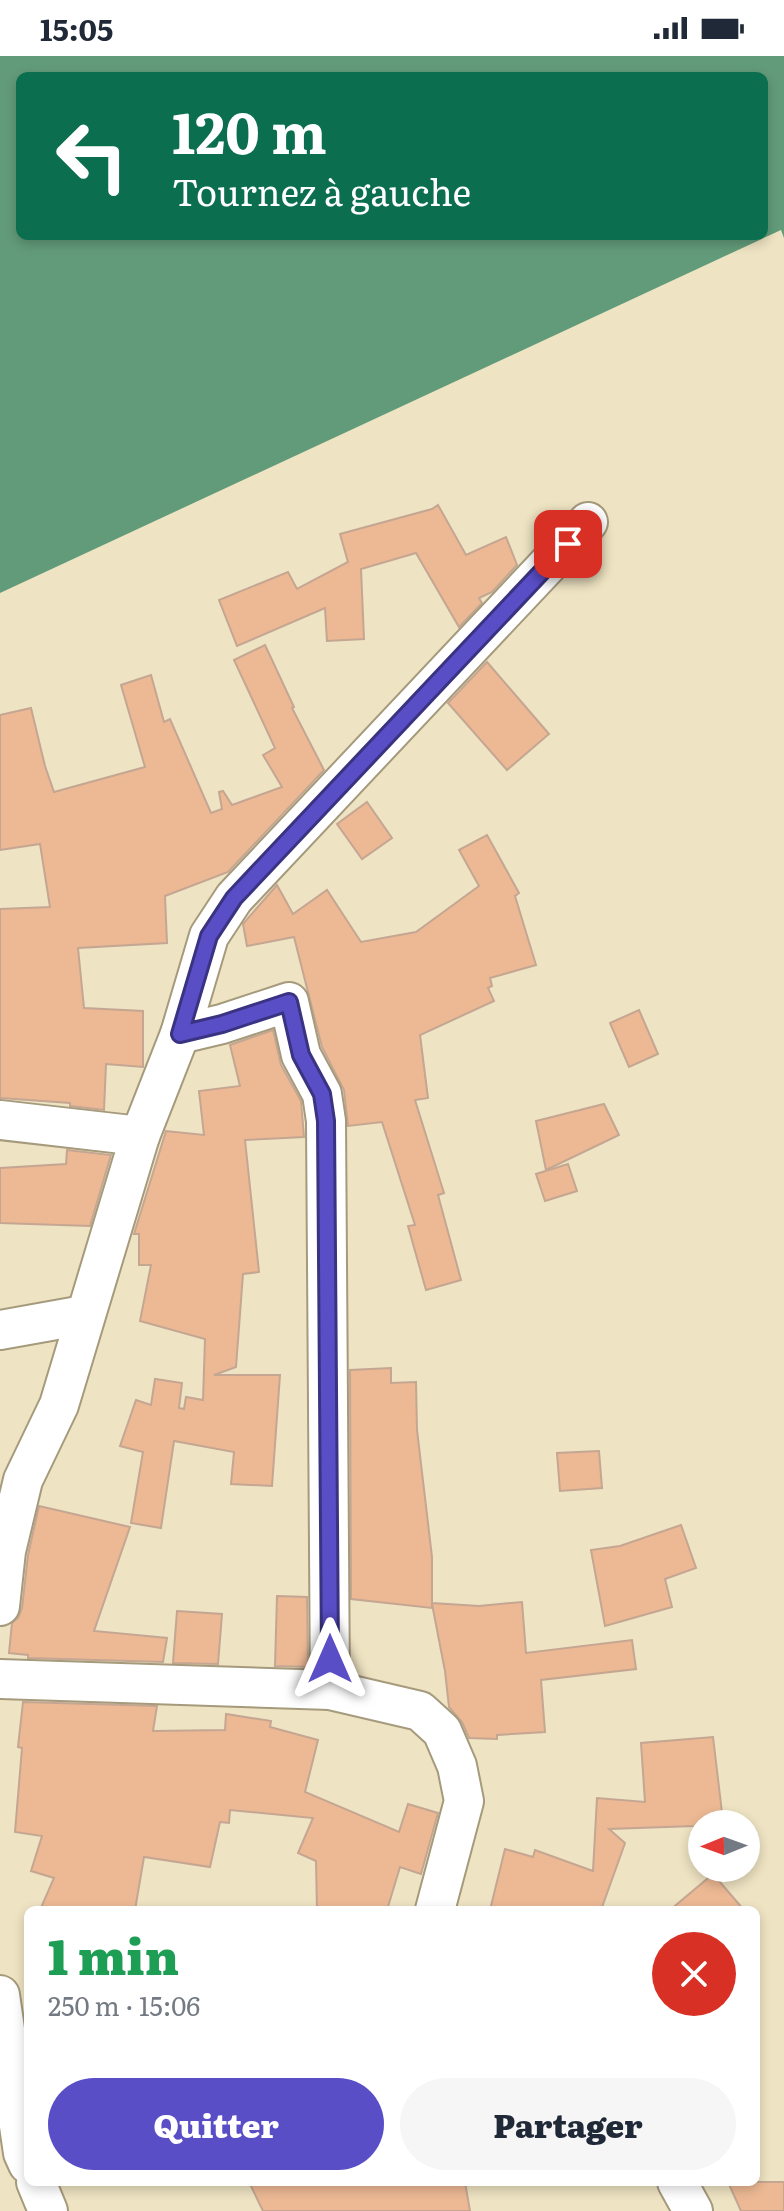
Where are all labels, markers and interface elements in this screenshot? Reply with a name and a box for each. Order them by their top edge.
text: 15:05 [40,6,113,50]
text: 120 m [172,88,327,171]
icon: left [40,104,144,208]
text: Tournez à gauche [172,164,471,217]
pin [534,510,602,578]
icon: arrive [546,522,590,566]
position arrow [288,1617,372,1701]
north arrow [688,1810,760,1882]
map controls [688,1810,760,1882]
text: 1 min [48,1919,179,1990]
button: close [652,1932,736,2016]
text: 250 m · 15:06 [48,1985,200,2024]
button: Quitter [48,2078,384,2170]
button: Partager [400,2078,736,2170]

